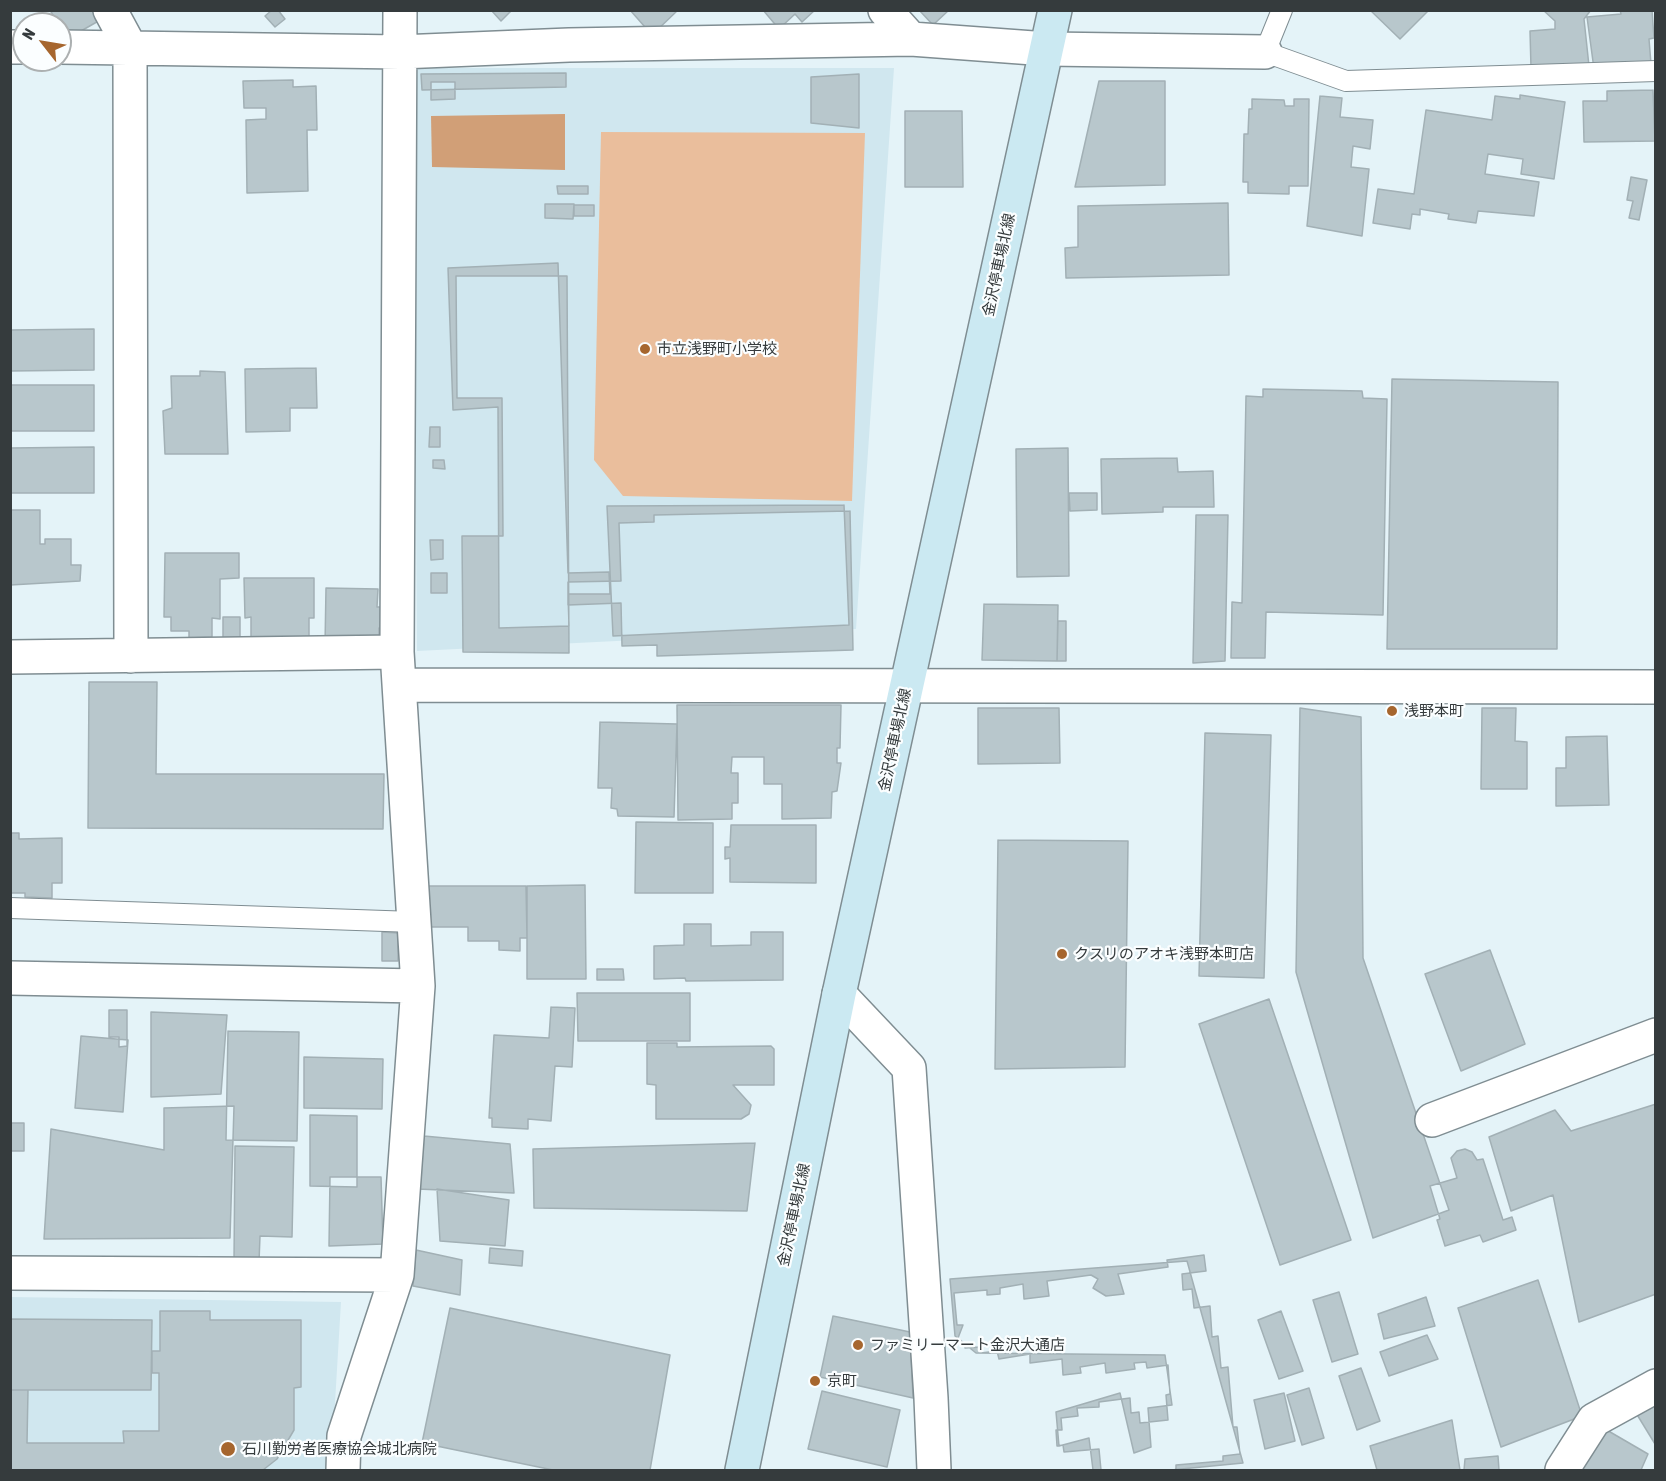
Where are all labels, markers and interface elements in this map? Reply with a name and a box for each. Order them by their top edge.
north arrow [12,12,72,72]
text: N [18,25,38,42]
street label: 金沢停車場北線 [979,212,1019,318]
place label: 市立浅野町小学校 [657,340,777,358]
marker: 市立浅野町小学校 [638,342,652,356]
street label: 金沢停車場北線 [875,687,915,793]
place label: 浅野本町 [1404,702,1464,720]
marker: 浅野本町 [1385,704,1399,718]
place label: クスリのアオキ浅野本町店 [1074,945,1254,963]
marker: クスリのアオキ浅野本町店 [1055,947,1069,961]
street label: 金沢停車場北線 [774,1162,814,1268]
place label: ファミリーマート金沢大通店 [870,1336,1065,1354]
marker: ファミリーマート金沢大通店 [851,1338,865,1352]
place label: 京町 [827,1372,857,1390]
marker: 京町 [808,1374,822,1388]
marker: 石川勤労者医療協会城北病院 [219,1440,237,1458]
place label: 石川勤労者医療協会城北病院 [242,1440,437,1458]

